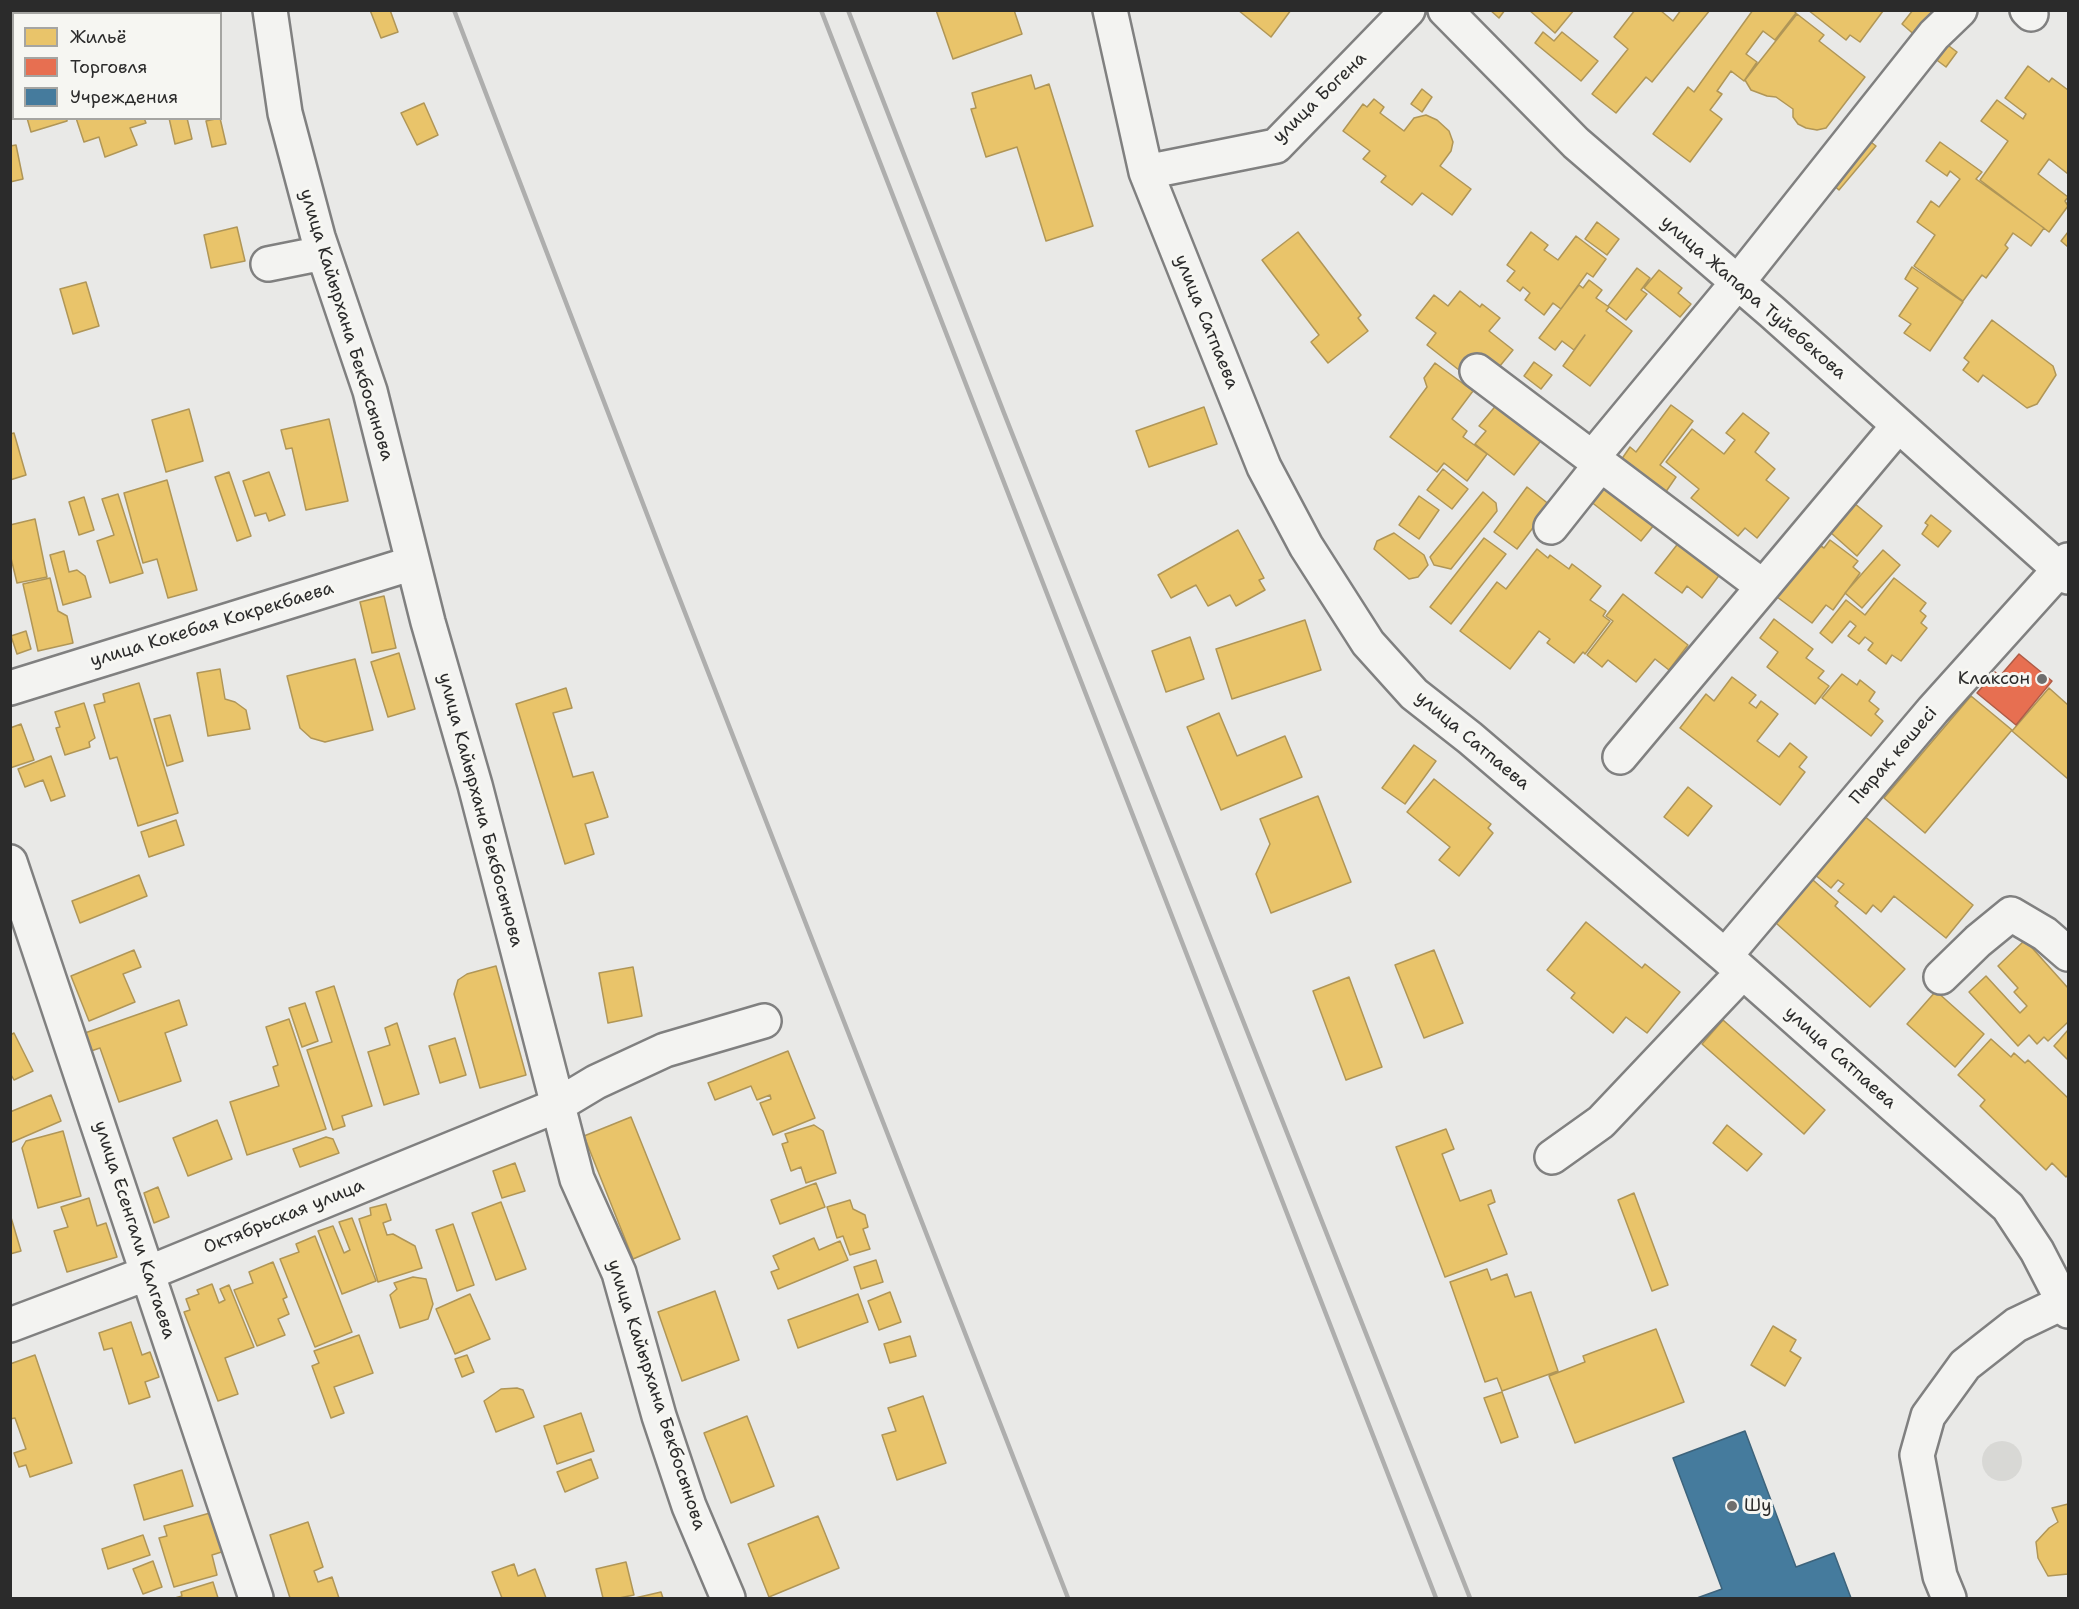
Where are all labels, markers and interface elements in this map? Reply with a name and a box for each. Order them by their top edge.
legend [12,12,222,120]
text: Жильё [70,25,127,49]
street label: улица Богена [1269,48,1371,148]
text: Торговля [70,55,148,79]
text: Учреждения [70,85,178,109]
street label: улица Кайырхана Бекбосынова [294,186,398,464]
street label: улица Жапара Туйебекова [1656,211,1850,385]
street label: улица Сатпаева [1169,252,1243,392]
street label: улица Кокебая Кокрекбаева [88,578,336,672]
place label: Клаксон [1958,668,2030,690]
street label: улица Кайырхана Бекбосынова [433,670,527,950]
marker: Клаксон [2035,672,2049,686]
street label: улица Сатпаева [1410,687,1534,795]
street label: Пырақ көшесі [1846,703,1942,809]
street label: улица Сатпаева [1780,1002,1900,1114]
street label: улица Есенгали Калгаева [88,1118,180,1342]
street label: Октябрьская улица [201,1175,367,1259]
street label: улица Кайырхана Бекбосынова [602,1257,710,1533]
place label: Шу [1744,1495,1772,1517]
marker: Шу [1725,1499,1739,1513]

